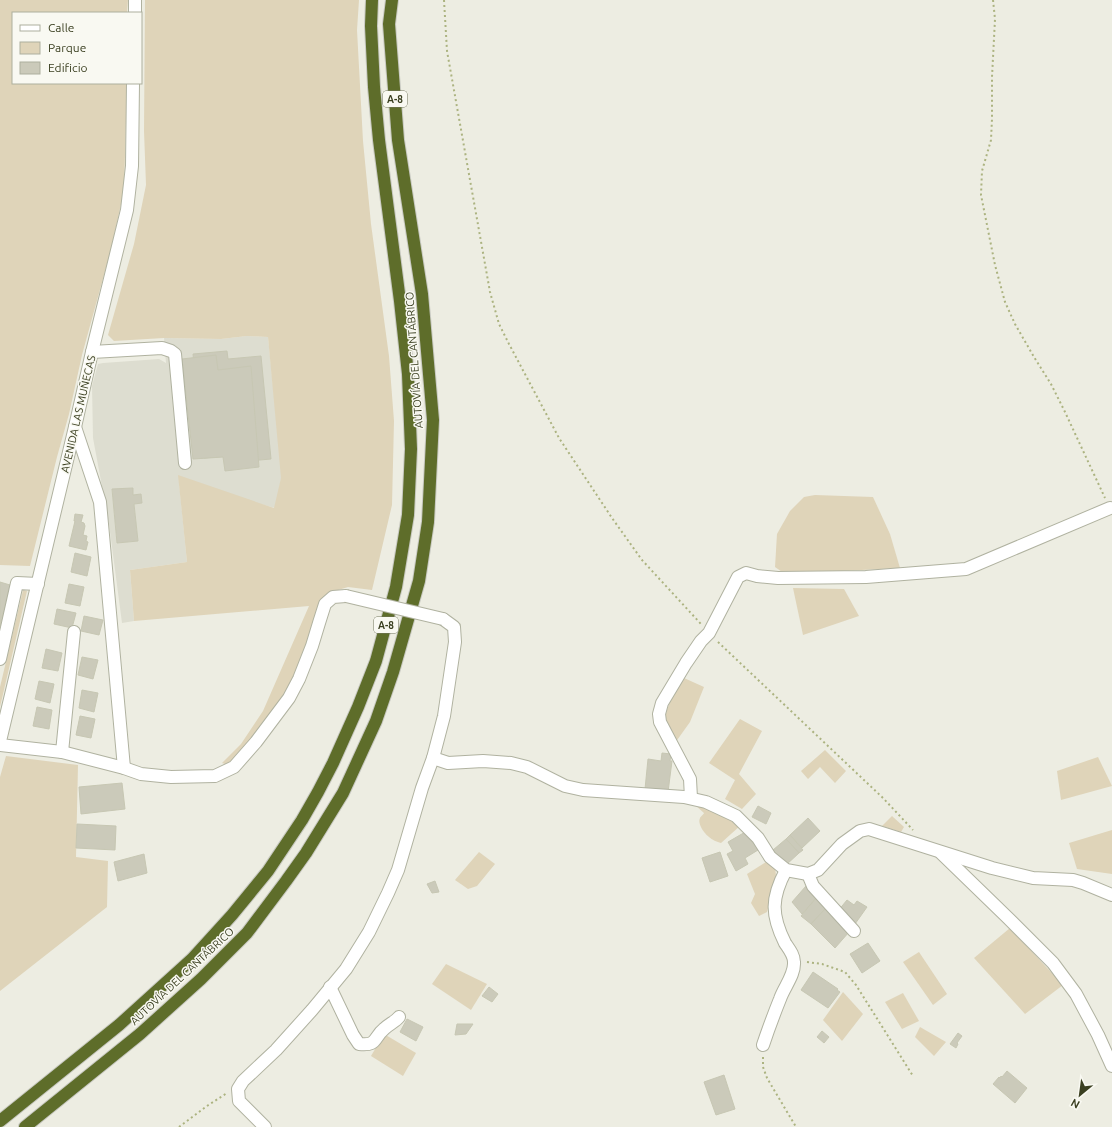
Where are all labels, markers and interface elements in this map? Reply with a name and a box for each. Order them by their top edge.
legend [12,12,142,84]
text: Calle [48,21,74,34]
text: Parque [48,41,86,54]
text: Edificio [48,61,88,74]
road number: A-8 [383,91,407,107]
street label: AUTOVÍA DEL CANTÁBRICO [402,291,425,429]
street label: AVENIDA LAS MUÑECAS [59,354,97,474]
road number: A-8 [374,617,398,633]
street label: AUTOVÍA DEL CANTÁBRICO [127,924,236,1027]
north arrow [1060,1075,1100,1115]
text: N [1069,1097,1082,1111]

